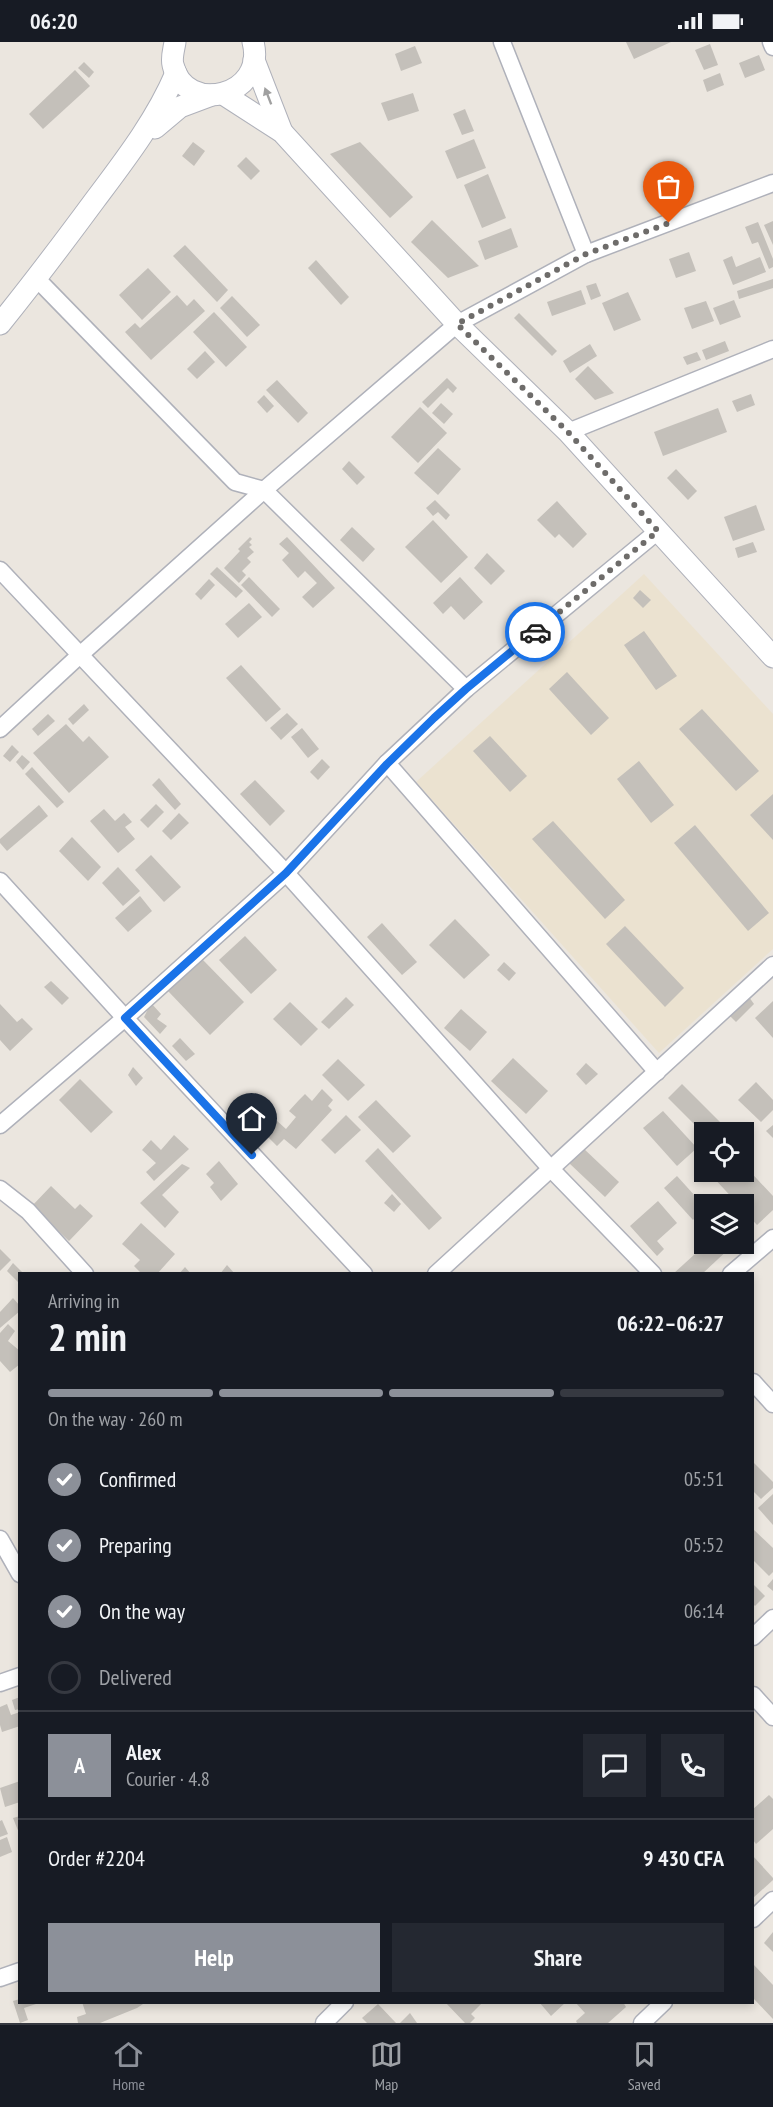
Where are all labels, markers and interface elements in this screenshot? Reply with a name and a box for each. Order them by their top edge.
text: 06:20 [30,7,78,35]
one-way arrow [263,87,272,105]
pin [643,161,694,223]
icon: bag [652,170,685,203]
courier [505,602,565,662]
icon: car [519,616,552,649]
pin [226,1093,277,1155]
icon: home [235,1102,268,1135]
map controls [694,1122,754,1254]
button: locate [694,1122,754,1182]
button: layers [694,1194,754,1254]
text: Arriving in [48,1288,120,1314]
text: 06:22–06:27 [617,1309,724,1337]
text: 2 min [48,1311,127,1362]
text: On the way · 260 m [48,1406,183,1432]
icon: check [48,1463,81,1496]
text: Confirmed [99,1465,176,1493]
text: 05:51 [684,1466,724,1492]
icon: check [48,1529,81,1562]
text: Preparing [99,1531,172,1559]
text: 05:52 [684,1532,724,1558]
icon: check [48,1595,81,1628]
text: On the way [99,1597,185,1625]
text: 06:14 [684,1598,724,1624]
text: Delivered [99,1663,172,1691]
button: chat [583,1734,646,1797]
button: phone [661,1734,724,1797]
text: Alex [126,1738,161,1766]
text: A [74,1751,85,1779]
text: Courier · 4.8 [126,1766,210,1792]
text: Order #2204 [48,1844,145,1872]
text: 9 430 CFA [643,1844,724,1872]
button: Help [48,1923,380,1992]
button: Share [392,1923,724,1992]
tab: Home [112,2038,145,2094]
tab: Map [370,2038,403,2094]
tab: Saved [628,2038,661,2094]

